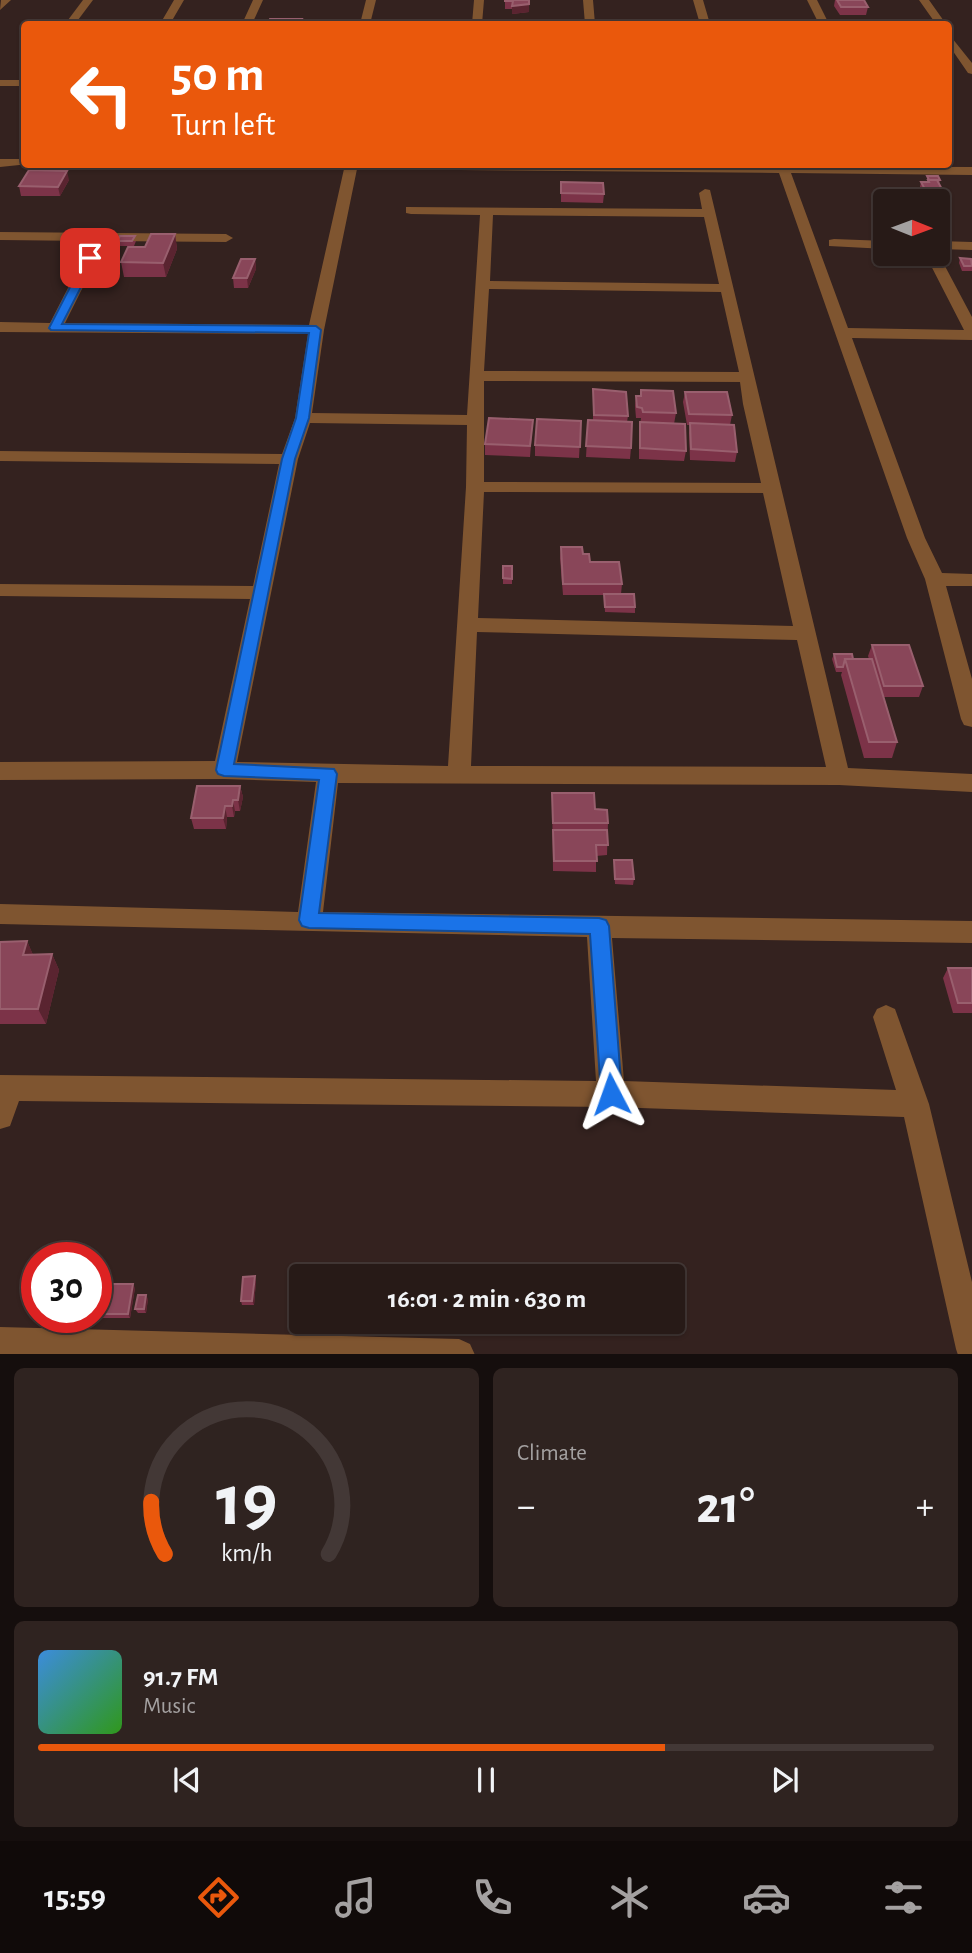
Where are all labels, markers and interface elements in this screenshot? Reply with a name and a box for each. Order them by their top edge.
icon: left [56,49,147,140]
text: 50 m [171,51,265,100]
text: Turn left [171,109,275,141]
north arrow [873,189,950,266]
map controls [873,189,950,266]
pin [60,228,120,288]
icon: arrive [71,239,109,277]
position arrow [574,1057,648,1131]
speed limit sign: 30 [21,1242,112,1333]
text: 16:01 · 2 min · 630 m [388,1286,586,1312]
text: Climate [517,1442,587,1465]
text: 19 [216,1466,277,1539]
text: 21° [696,1480,755,1532]
text: − [517,1488,535,1526]
text: + [916,1488,934,1526]
text: km/h [221,1540,272,1565]
text: 91.7 FM [143,1664,218,1690]
text: Music [143,1695,195,1718]
icon: previous [168,1761,206,1799]
icon: pause [467,1761,505,1799]
icon: next [766,1761,804,1799]
icon: directions [194,1873,243,1922]
icon: music [331,1873,380,1922]
icon: phone [468,1873,517,1922]
icon: climate [605,1873,654,1922]
icon: car [742,1873,791,1922]
icon: filters [879,1873,928,1922]
text: 15:59 [44,1881,106,1913]

